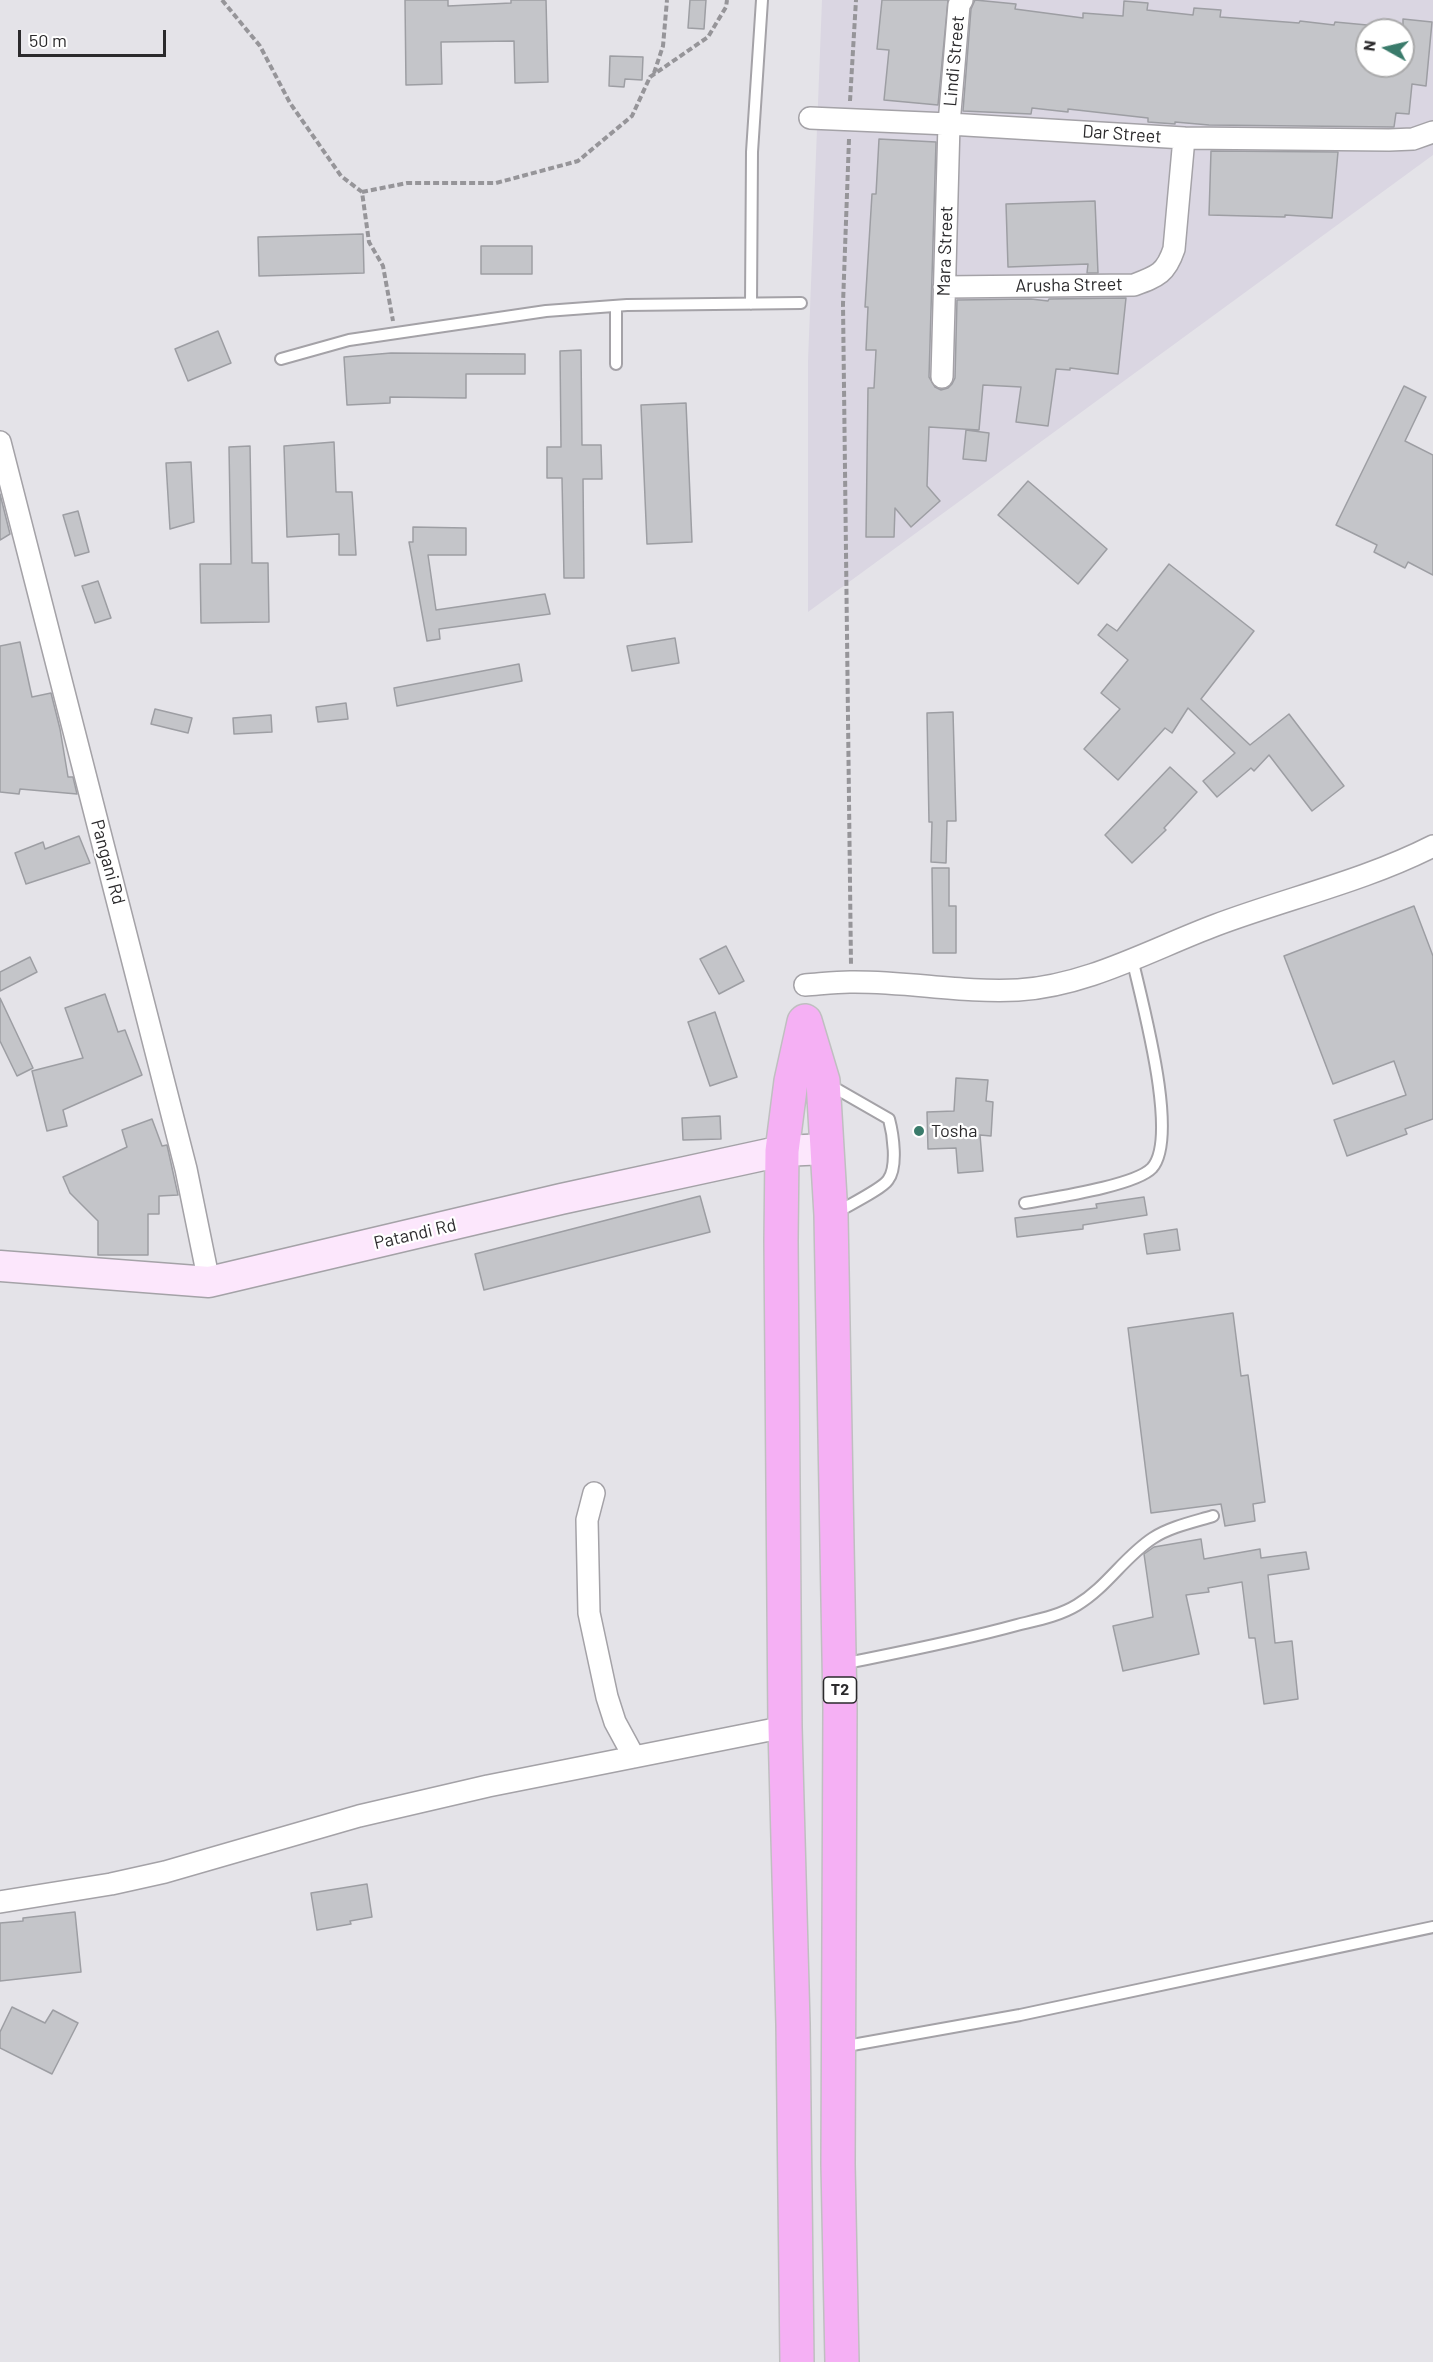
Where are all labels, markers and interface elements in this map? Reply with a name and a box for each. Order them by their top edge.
street label: Lindi Street [939,14,969,108]
scale bar [21,18,170,56]
north arrow [1355,18,1415,78]
text: 50 m [29,29,67,51]
text: N [1359,39,1379,52]
street label: Dar Street [1082,120,1162,148]
street label: Mara Street [933,205,957,297]
street label: Arusha Street [1015,273,1123,297]
street label: Pangani Rd [86,817,130,907]
place label: Tosha [931,1120,977,1142]
marker: Tosha [912,1124,926,1138]
street label: Patandi Rd [372,1214,458,1254]
road number: T2 [824,1677,856,1703]

